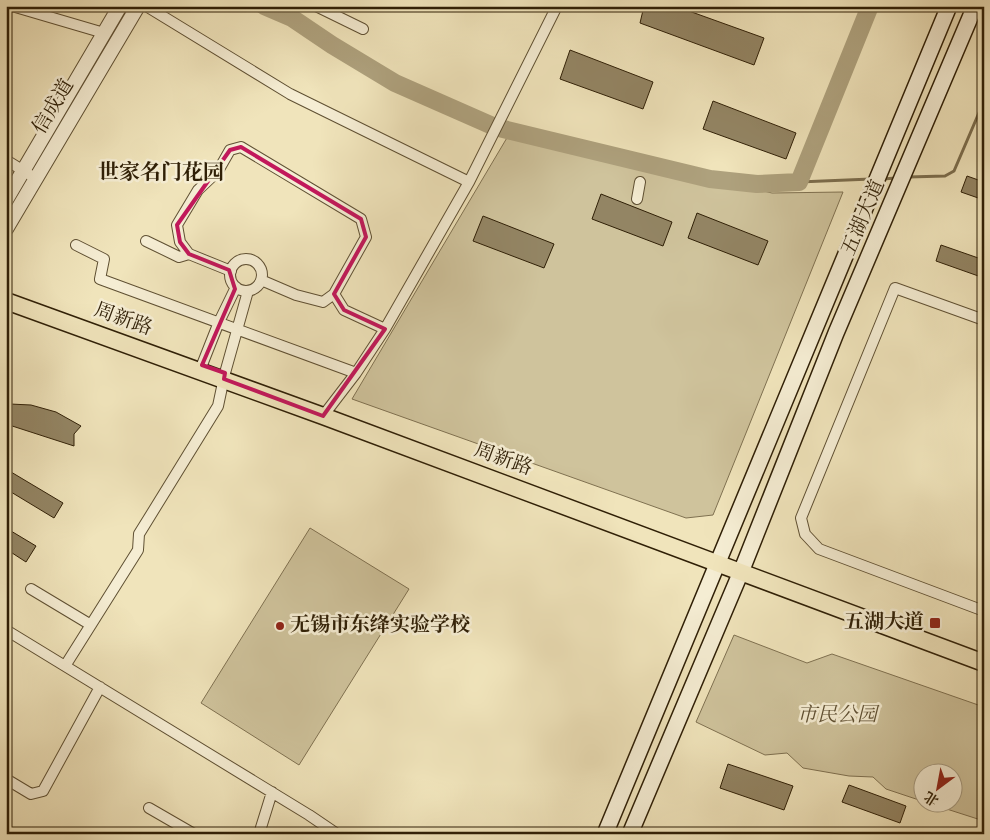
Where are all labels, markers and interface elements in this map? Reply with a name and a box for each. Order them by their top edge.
street label: 信成道 [28,75,78,138]
district label: 世家名门花园 [98,160,224,184]
street label: 五湖大道 [837,176,889,259]
street label: 周新路 [91,298,155,340]
street label: 周新路 [471,438,535,480]
place label: 五湖大道 [844,610,924,633]
place label: 无锡市东绛实验学校 [290,613,470,636]
marker: 五湖大道 [928,616,942,630]
marker: 无锡市东绛实验学校 [274,620,286,632]
park label: 市民公园 [797,704,880,726]
north arrow [912,762,962,812]
text: 北 [921,789,941,809]

